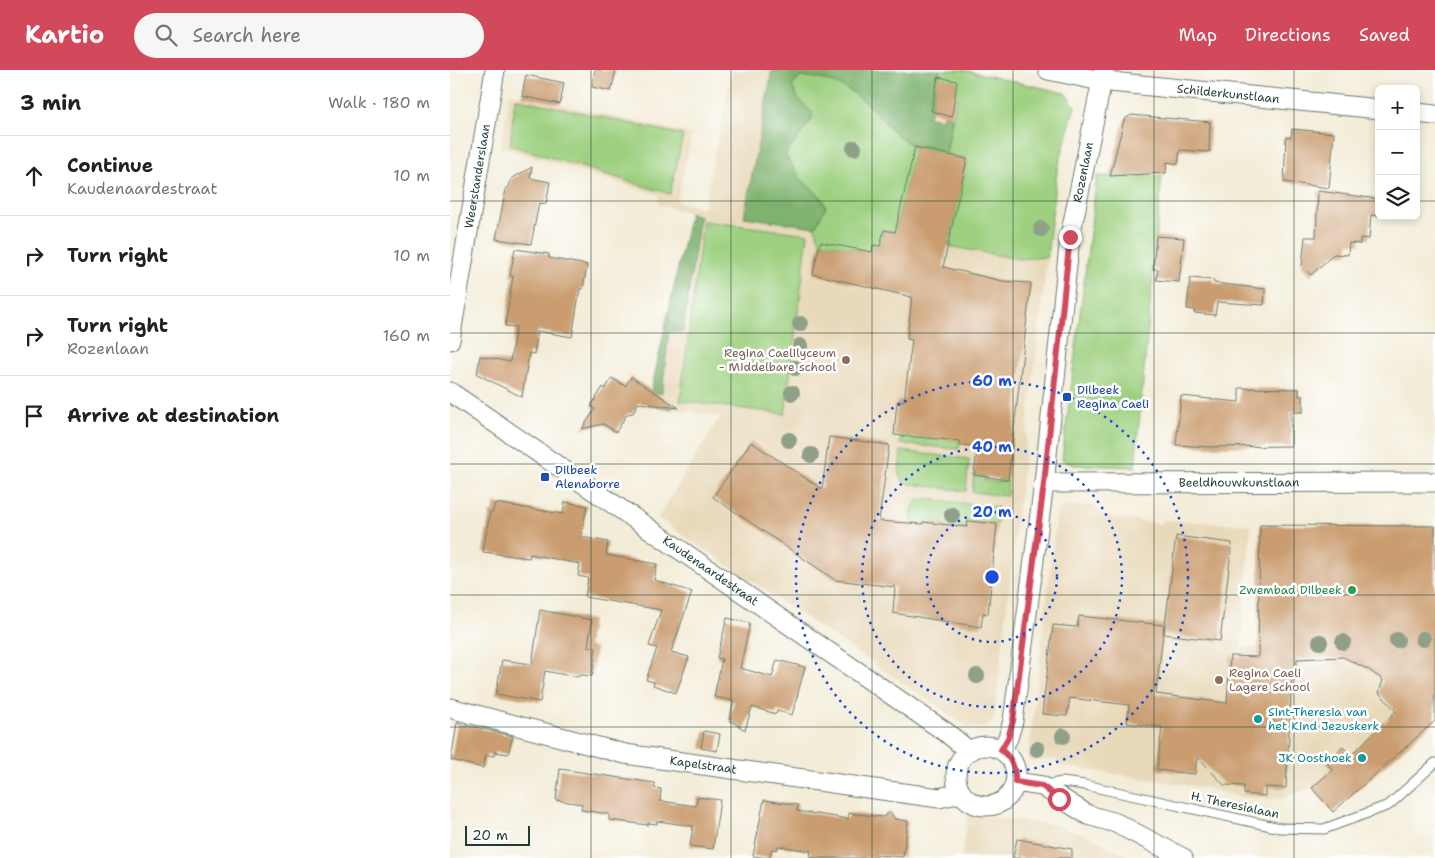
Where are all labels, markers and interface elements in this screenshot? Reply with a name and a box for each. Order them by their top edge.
search box [134,13,484,58]
text: Kartio [25,19,104,51]
icon: search [152,21,180,49]
text: Search here [192,23,301,48]
text: Map [1179,23,1217,47]
text: Directions [1245,23,1331,47]
text: Saved [1359,23,1410,47]
street label: Schilderkunstlaan [1176,81,1280,107]
map controls [1375,85,1420,220]
button: + [1375,85,1420,130]
text: 3 min [20,89,81,117]
text: Walk · 180 m [328,92,430,113]
street label: Weerstanderslaan [461,123,494,230]
button: − [1375,130,1420,175]
street label: Rozenlaan [1069,141,1097,204]
text: Continue [67,153,153,178]
icon: ahead [20,162,48,190]
text: 10 m [393,165,430,186]
button: layers [1375,175,1420,220]
text: Kaudenaardestraat [67,178,217,199]
route end [1059,226,1082,249]
icon: right [20,242,48,270]
text: Turn right [67,243,168,268]
text: 10 m [393,245,430,266]
text: Turn right [67,313,168,338]
icon: right [20,322,48,350]
text: 160 m [383,325,430,346]
text: Rozenlaan [67,338,149,359]
place label: Regina Caelilyceum - Middelbare school [719,345,836,375]
marker: Regina Caelilyceum - Middelbare school [840,354,852,366]
text: 60 m [972,371,1012,391]
place label: Dilbeek Regina Caeli [1077,382,1149,412]
marker: Dilbeek Regina Caeli [1061,391,1073,403]
icon: arrive [20,402,48,430]
text: Arrive at destination [67,403,279,428]
text: 40 m [972,437,1012,457]
place label: Dilbeek Alenaborre [555,462,620,492]
marker: Dilbeek Alenaborre [539,471,551,483]
street label: Beeldhouwkunstlaan [1179,474,1299,491]
text: 20 m [972,502,1012,522]
street label: Kaudenaardestraat [659,532,762,609]
centre of rings [983,568,1001,586]
place label: Zwembad Dilbeek [1239,582,1342,598]
marker: Zwembad Dilbeek [1346,584,1358,596]
place label: Regina Caeli Lagere School [1229,665,1311,695]
marker: Regina Caeli Lagere School [1213,674,1225,686]
place label: Sint-Theresia van het Kind Jezuskerk [1268,704,1380,734]
marker: Sint-Theresia van het Kind Jezuskerk [1252,713,1264,725]
place label: JK Oosthoek [1278,750,1352,766]
street label: Kapelstraat [669,752,738,778]
marker: JK Oosthoek [1356,752,1368,764]
route start [1048,788,1071,811]
street label: H. Theresialaan [1189,788,1281,822]
scale bar [465,823,530,846]
text: 20 m [472,826,508,844]

